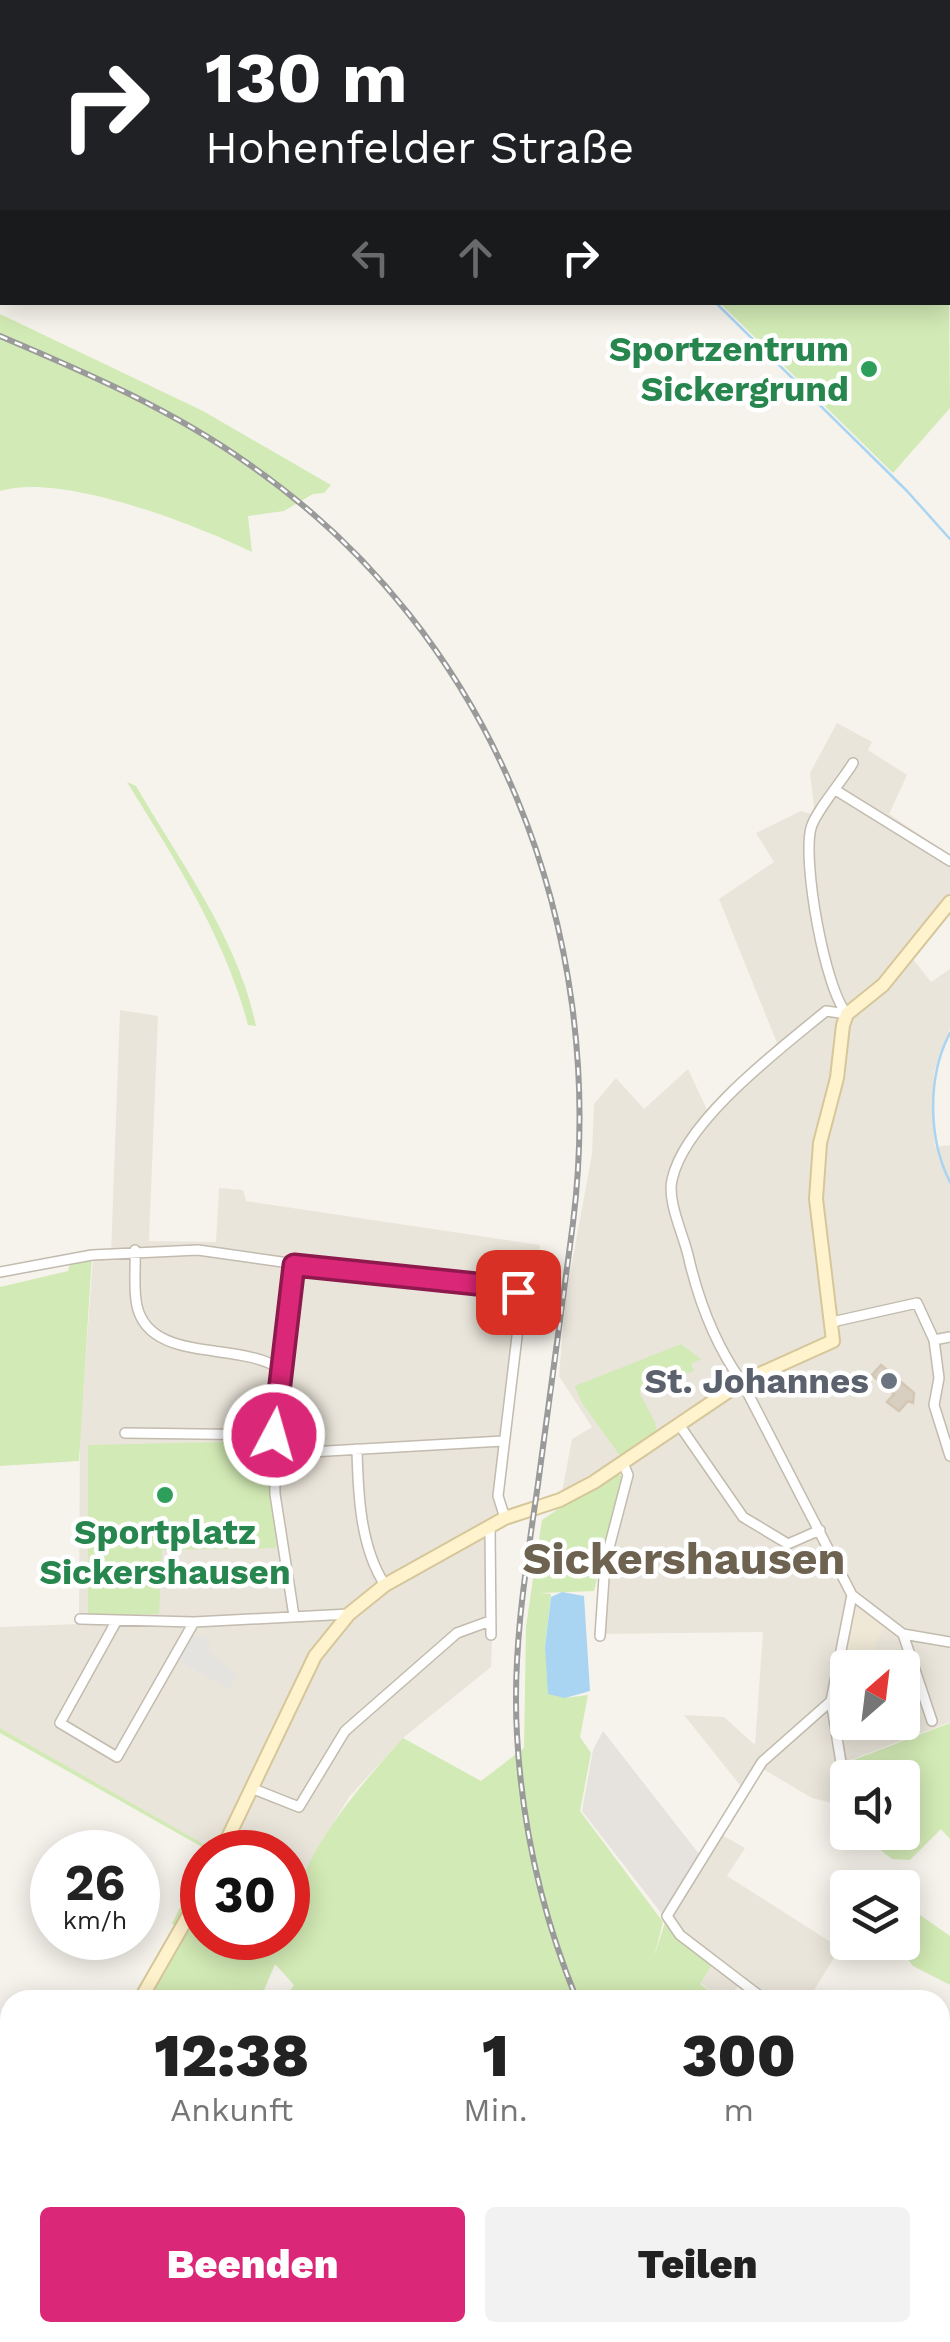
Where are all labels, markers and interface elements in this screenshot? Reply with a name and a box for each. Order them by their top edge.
text: 130 m [205,37,408,119]
icon: right [40,40,170,170]
text: Hohenfelder Straße [205,121,634,174]
icon: left [343,230,398,285]
icon: ahead [448,230,503,285]
icon: right [553,230,608,285]
place label: Sportzentrum Sickergrund [609,328,849,410]
marker: Sportzentrum Sickergrund [858,358,880,380]
pin [476,1250,561,1335]
icon: arrive [491,1265,546,1320]
place label: St. Johannes [645,1360,869,1402]
marker: St. Johannes [878,1370,900,1392]
position arrow [222,1383,326,1487]
marker: Sportplatz Sickershausen [154,1484,176,1506]
place label: Sportplatz Sickershausen [39,1511,291,1593]
district label: Sickershausen [523,1532,845,1585]
north arrow [830,1650,920,1740]
map controls [830,1650,920,1960]
button: sound [830,1760,920,1850]
speed limit sign: 30 [180,1830,310,1960]
text: 26 [65,1853,125,1912]
button: layers [830,1870,920,1960]
text: km/h [63,1906,127,1935]
text: 12:38 [154,2020,309,2091]
text: 1 [482,2020,509,2091]
text: 300 [682,2020,796,2091]
text: Ankunft [170,2091,293,2129]
text: Min. [463,2091,527,2129]
text: m [723,2091,754,2129]
button: Beenden [40,2207,465,2322]
button: Teilen [485,2207,910,2322]

